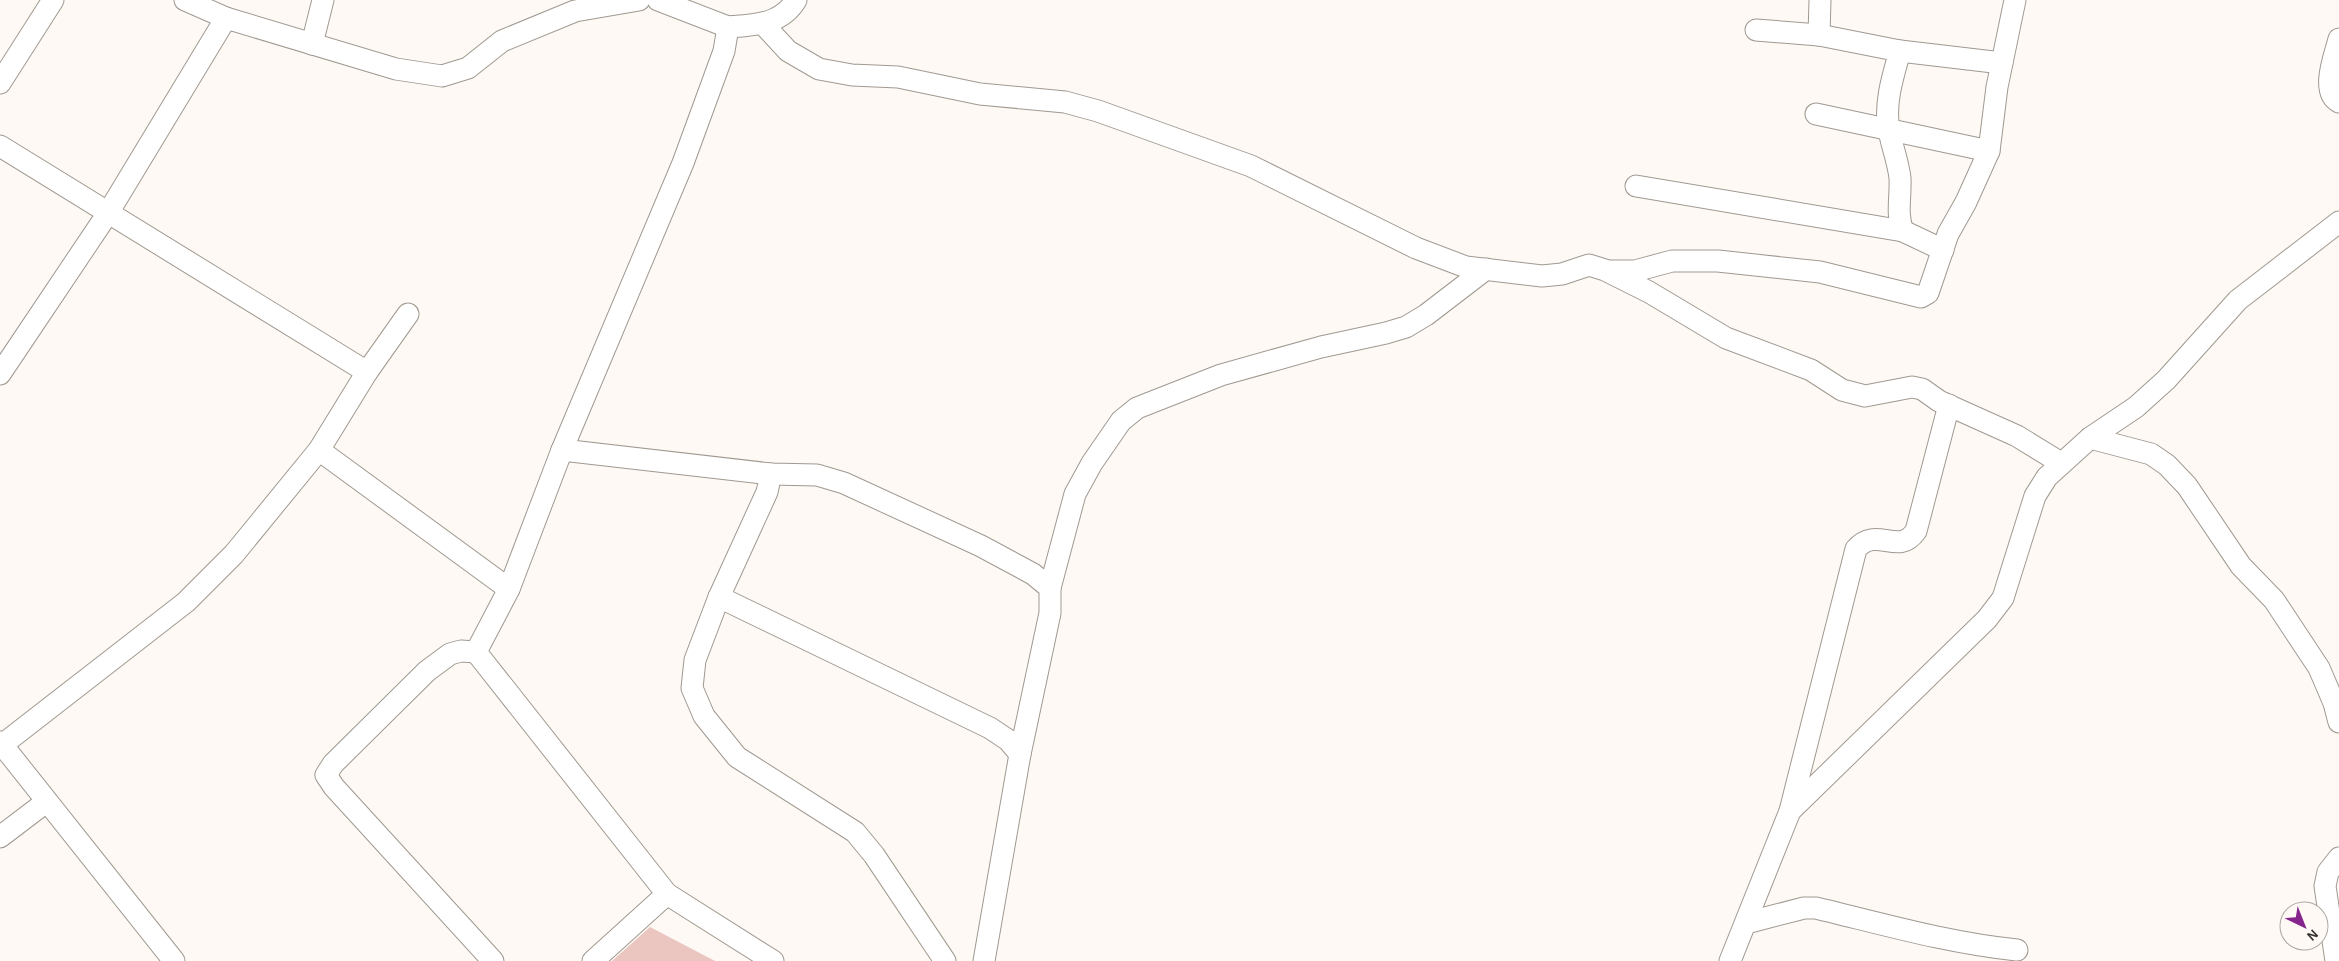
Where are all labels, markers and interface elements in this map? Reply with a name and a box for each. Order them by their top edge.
north arrow [2279,901,2329,951]
text: N [2304,926,2321,943]

